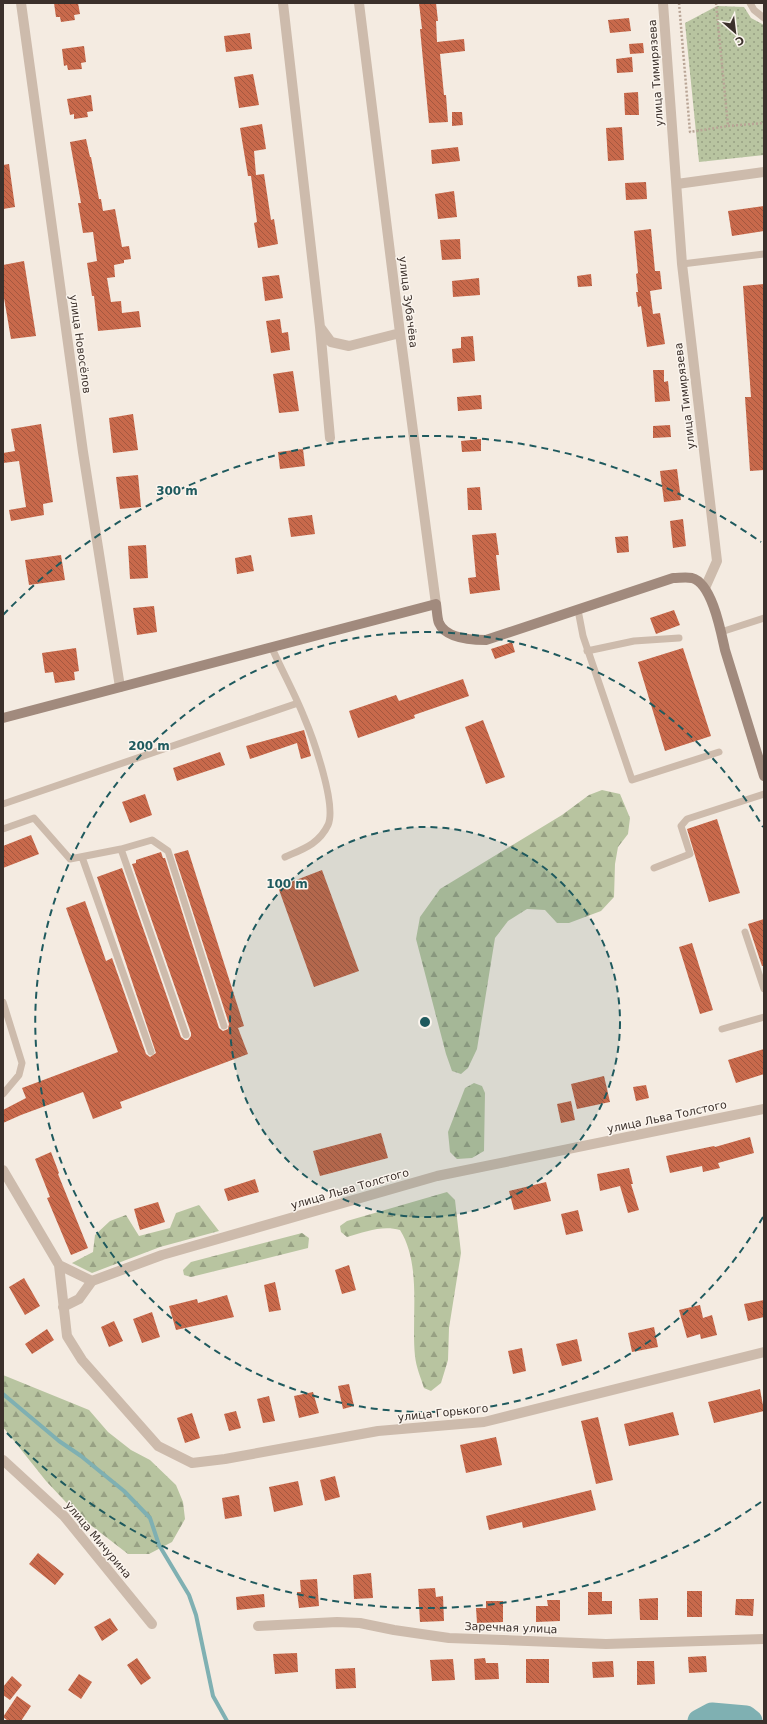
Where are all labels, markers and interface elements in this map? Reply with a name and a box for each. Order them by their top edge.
north arrow [715,12,755,52]
street label: улица Тимирязева [646,19,666,127]
text: С [733,33,746,48]
street label: улица Зубачёва [396,256,420,348]
street label: улица Новосёлов [67,294,93,394]
street label: улица Тимирязева [672,342,698,450]
text: 300 m [156,484,198,498]
text: 200 m [128,739,170,753]
text: 100 m [266,877,308,891]
centre of rings [418,1015,432,1029]
street label: улица Льва Толстого [606,1098,728,1136]
street label: улица Льва Толстого [290,1166,411,1212]
street label: улица Горького [397,1402,489,1424]
street label: улица Мичурина [62,1499,134,1581]
street label: Заречная улица [464,1620,558,1636]

